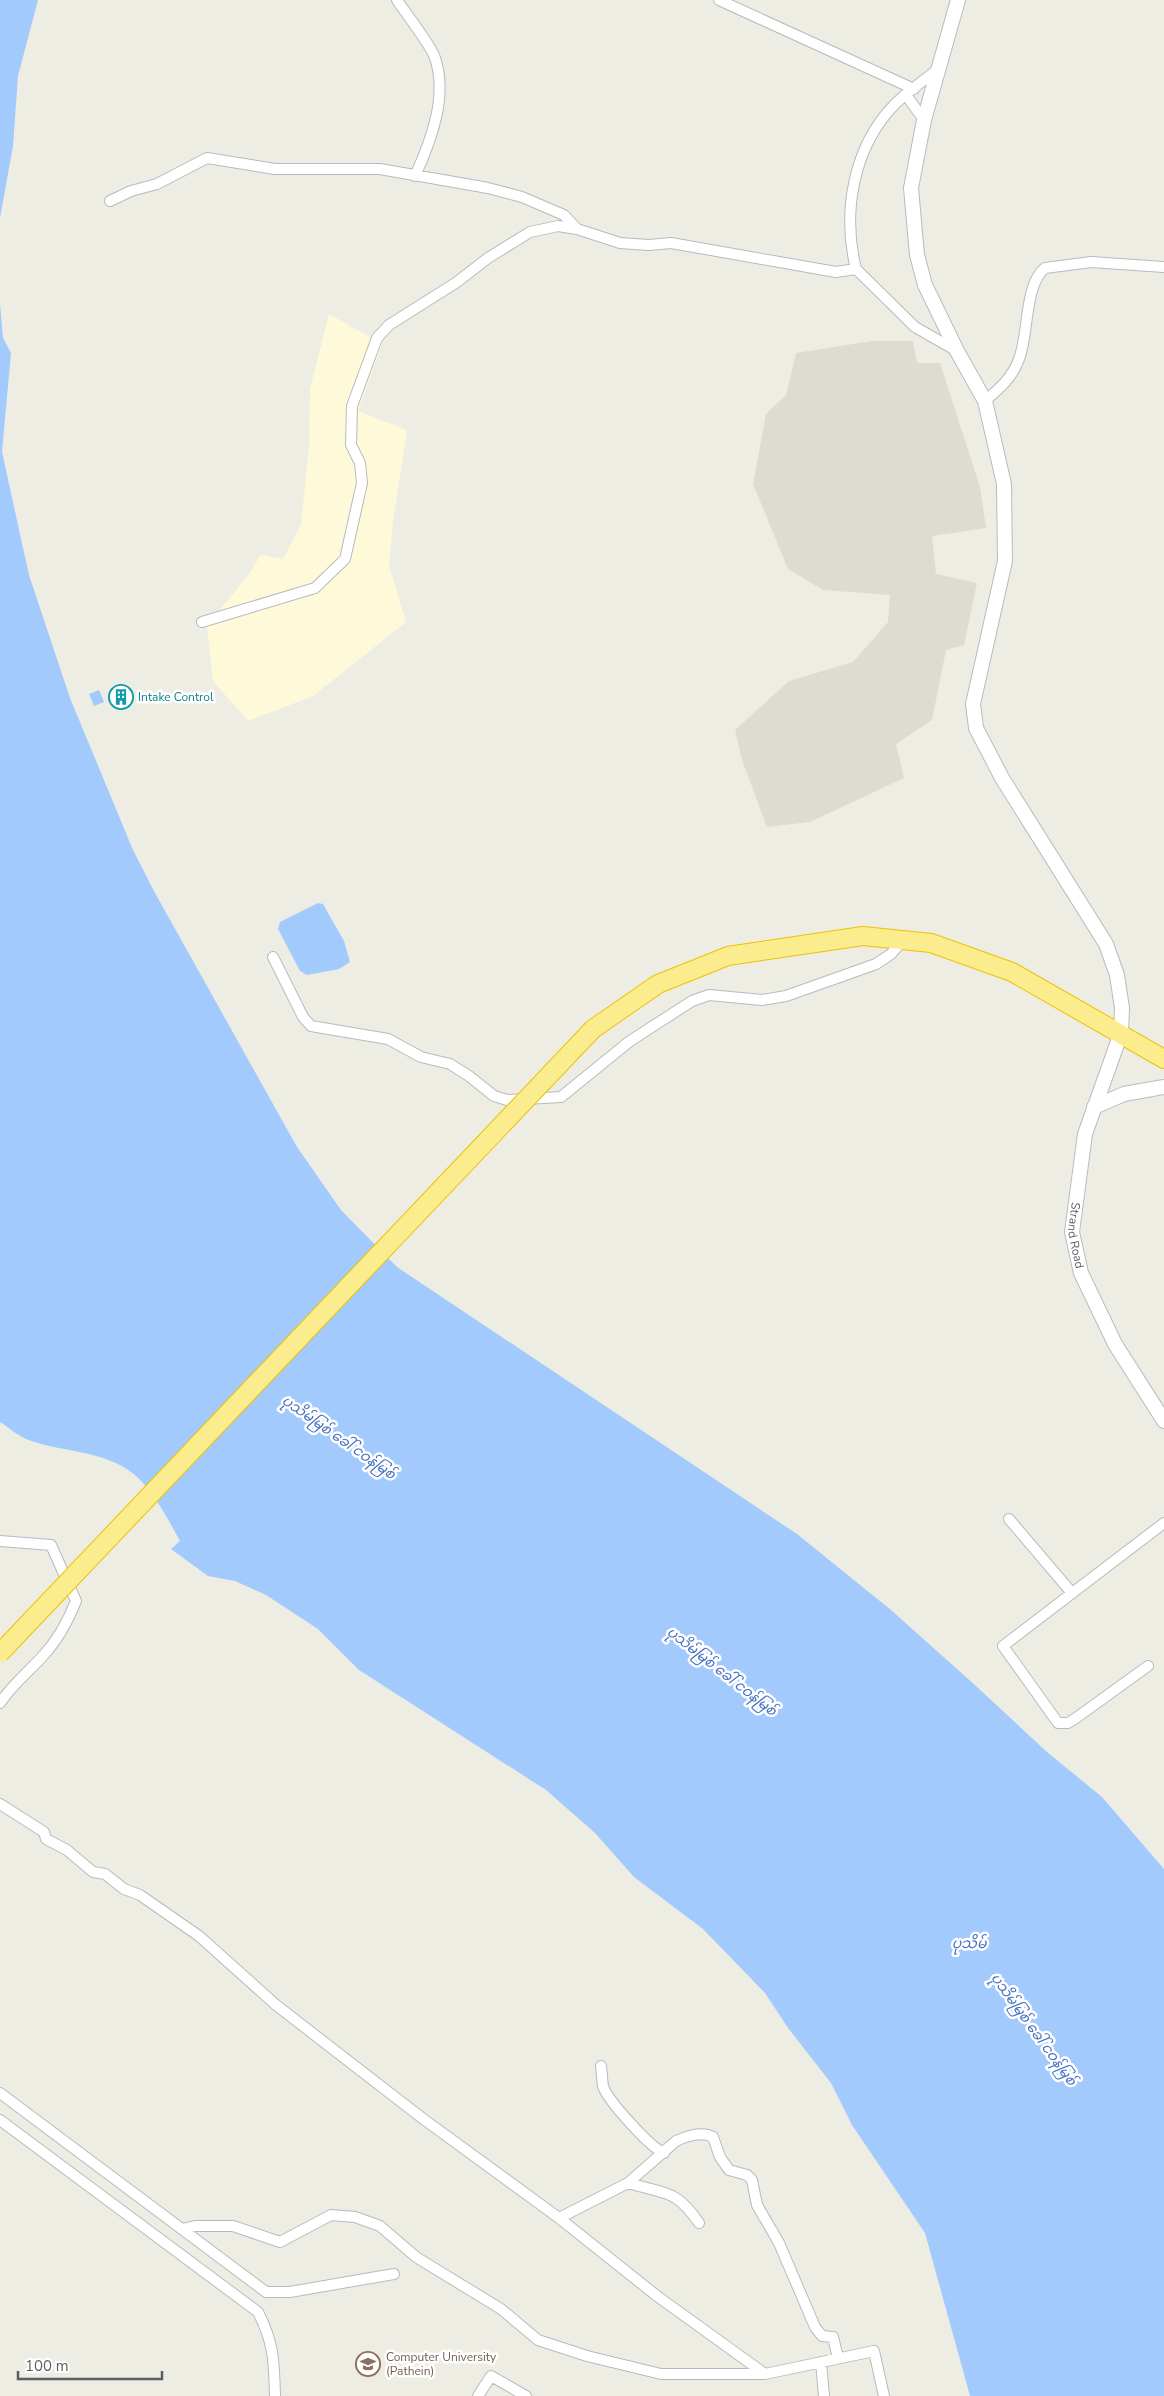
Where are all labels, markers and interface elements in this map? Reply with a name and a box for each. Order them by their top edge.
building icon: Intake Control [108,684,134,710]
place label: Intake Control [138,689,214,705]
street label: Strand Road [1064,1201,1088,1270]
water label: ပုသိမ်မြစ် ခေါ် ငဝန်မြစ် [277,1390,401,1486]
water label: ပုသိမ်မြစ် ခေါ် ငဝန်မြစ် [662,1622,782,1723]
water label: ပုသိမ် [952,1933,988,1955]
water label: ပုသိမ်မြစ် ခေါ် ငဝန်မြစ် [985,1969,1083,2092]
scale bar [18,2348,161,2380]
place label: Computer University (Pathein) [386,2349,497,2379]
school or university icon: Computer University (Pathein) [355,2351,381,2377]
text: 100 m [25,2356,69,2376]

